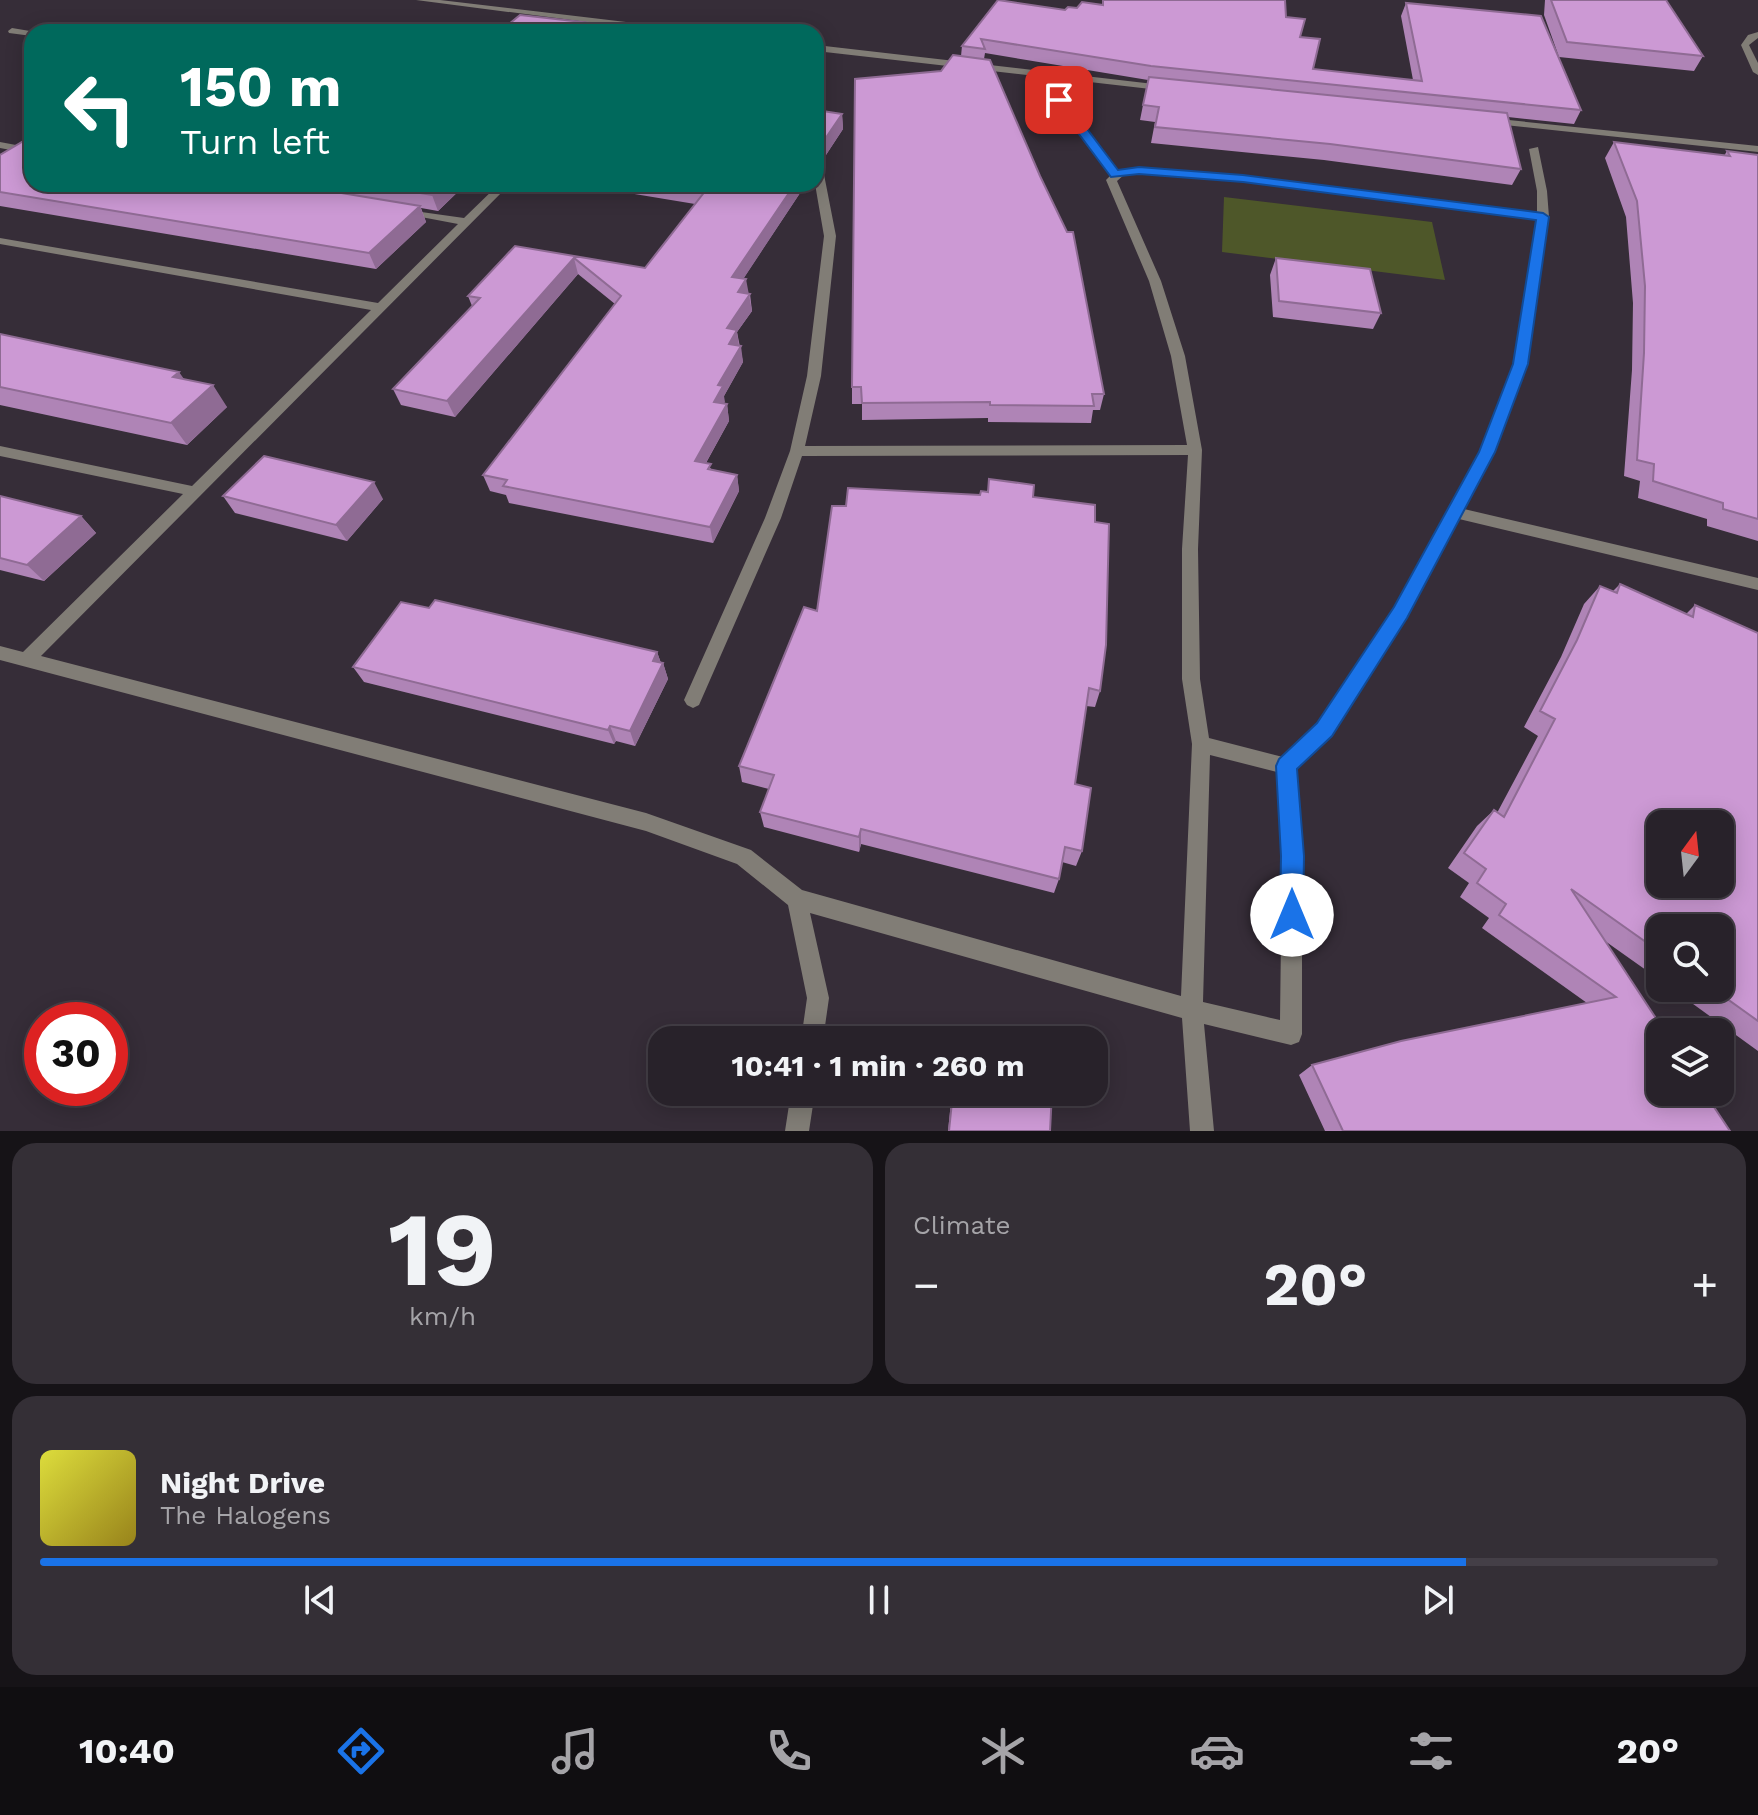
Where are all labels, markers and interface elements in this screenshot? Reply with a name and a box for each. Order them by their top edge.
text: 150 m [180,54,342,120]
icon: left [48,56,152,160]
pin [1025,66,1093,134]
icon: arrive [1037,78,1081,122]
text: Turn left [180,121,330,163]
north arrow [1646,810,1734,898]
map controls [1646,810,1734,1106]
position arrow [1250,873,1334,957]
button: search [1646,914,1734,1002]
speed limit sign: 30 [24,1002,128,1106]
button: layers [1646,1018,1734,1106]
text: 10:41 · 1 min · 260 m [732,1048,1024,1083]
text: 19 [388,1188,497,1310]
text: Climate [913,1210,1011,1240]
text: 20° [1263,1249,1368,1320]
text: − [913,1259,940,1311]
text: + [1691,1259,1718,1311]
text: km/h [409,1301,476,1331]
text: Night Drive [160,1465,325,1500]
text: The Halogens [160,1500,331,1530]
icon: previous [298,1578,342,1622]
icon: pause [857,1578,901,1622]
icon: next [1416,1578,1460,1622]
icon: directions [333,1723,389,1779]
icon: music [547,1723,603,1779]
icon: phone [761,1723,817,1779]
icon: climate [975,1723,1031,1779]
icon: car [1189,1723,1245,1779]
icon: filters [1403,1723,1459,1779]
text: 10:40 [79,1730,175,1772]
text: 20° [1617,1730,1679,1772]

